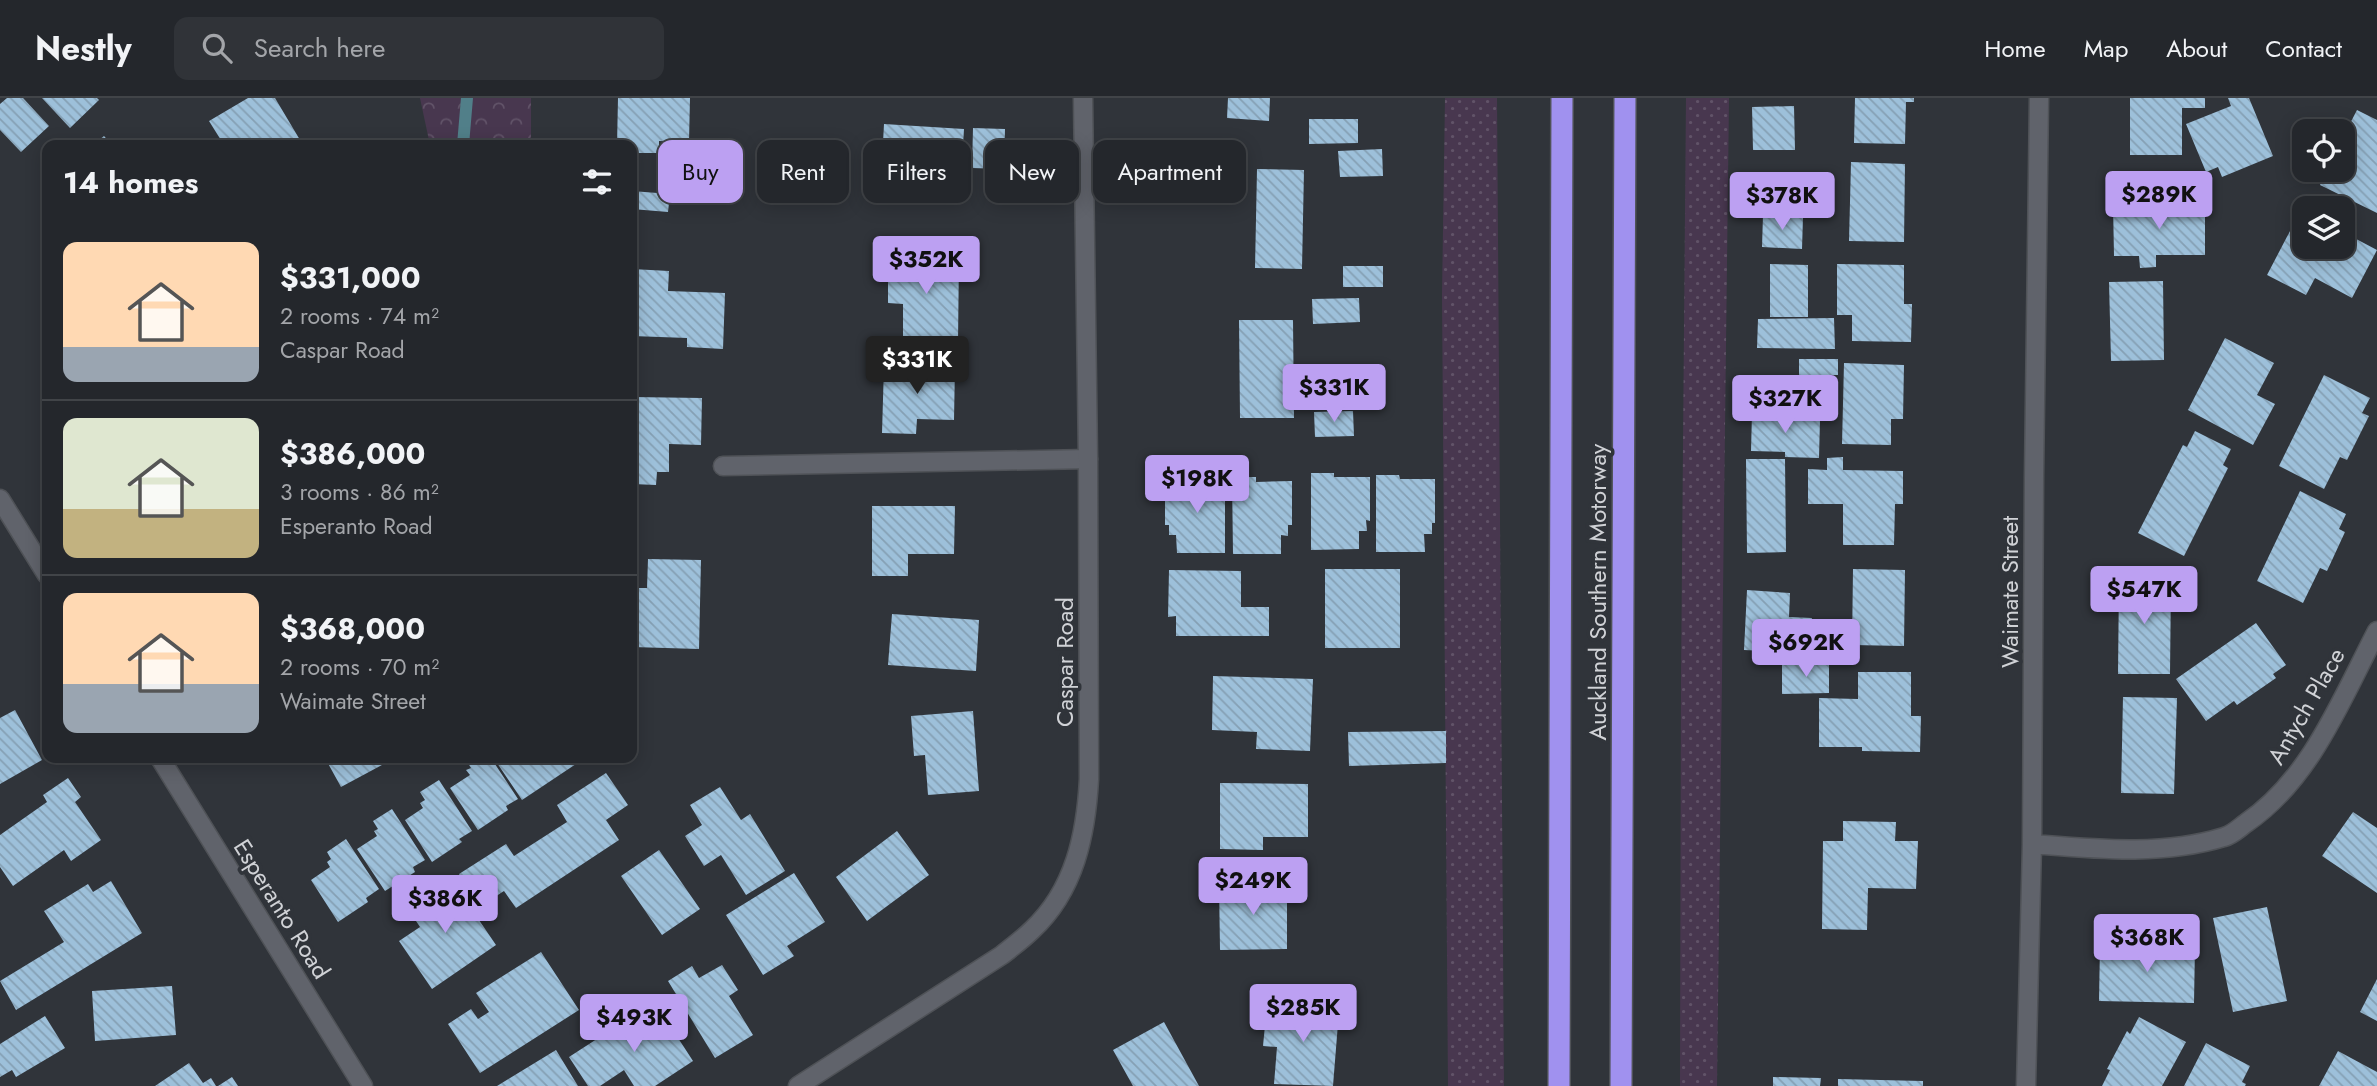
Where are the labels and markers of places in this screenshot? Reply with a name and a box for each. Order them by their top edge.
pin: $378K [1733,172,1831,232]
pin: $289K [2110,172,2208,231]
pin: $352K [877,236,975,296]
pin: $331K [868,336,966,396]
pin: $331K [1285,364,1383,424]
pin: $327K [1736,376,1834,435]
pin: $198K [1148,456,1246,515]
pin: $547K [2095,566,2193,626]
pin: $692K [1757,620,1855,679]
pin: $249K [1204,858,1302,917]
pin: $386K [396,876,494,935]
pin: $368K [2098,914,2196,974]
pin: $285K [1254,984,1352,1044]
pin: $493K [585,995,683,1054]

